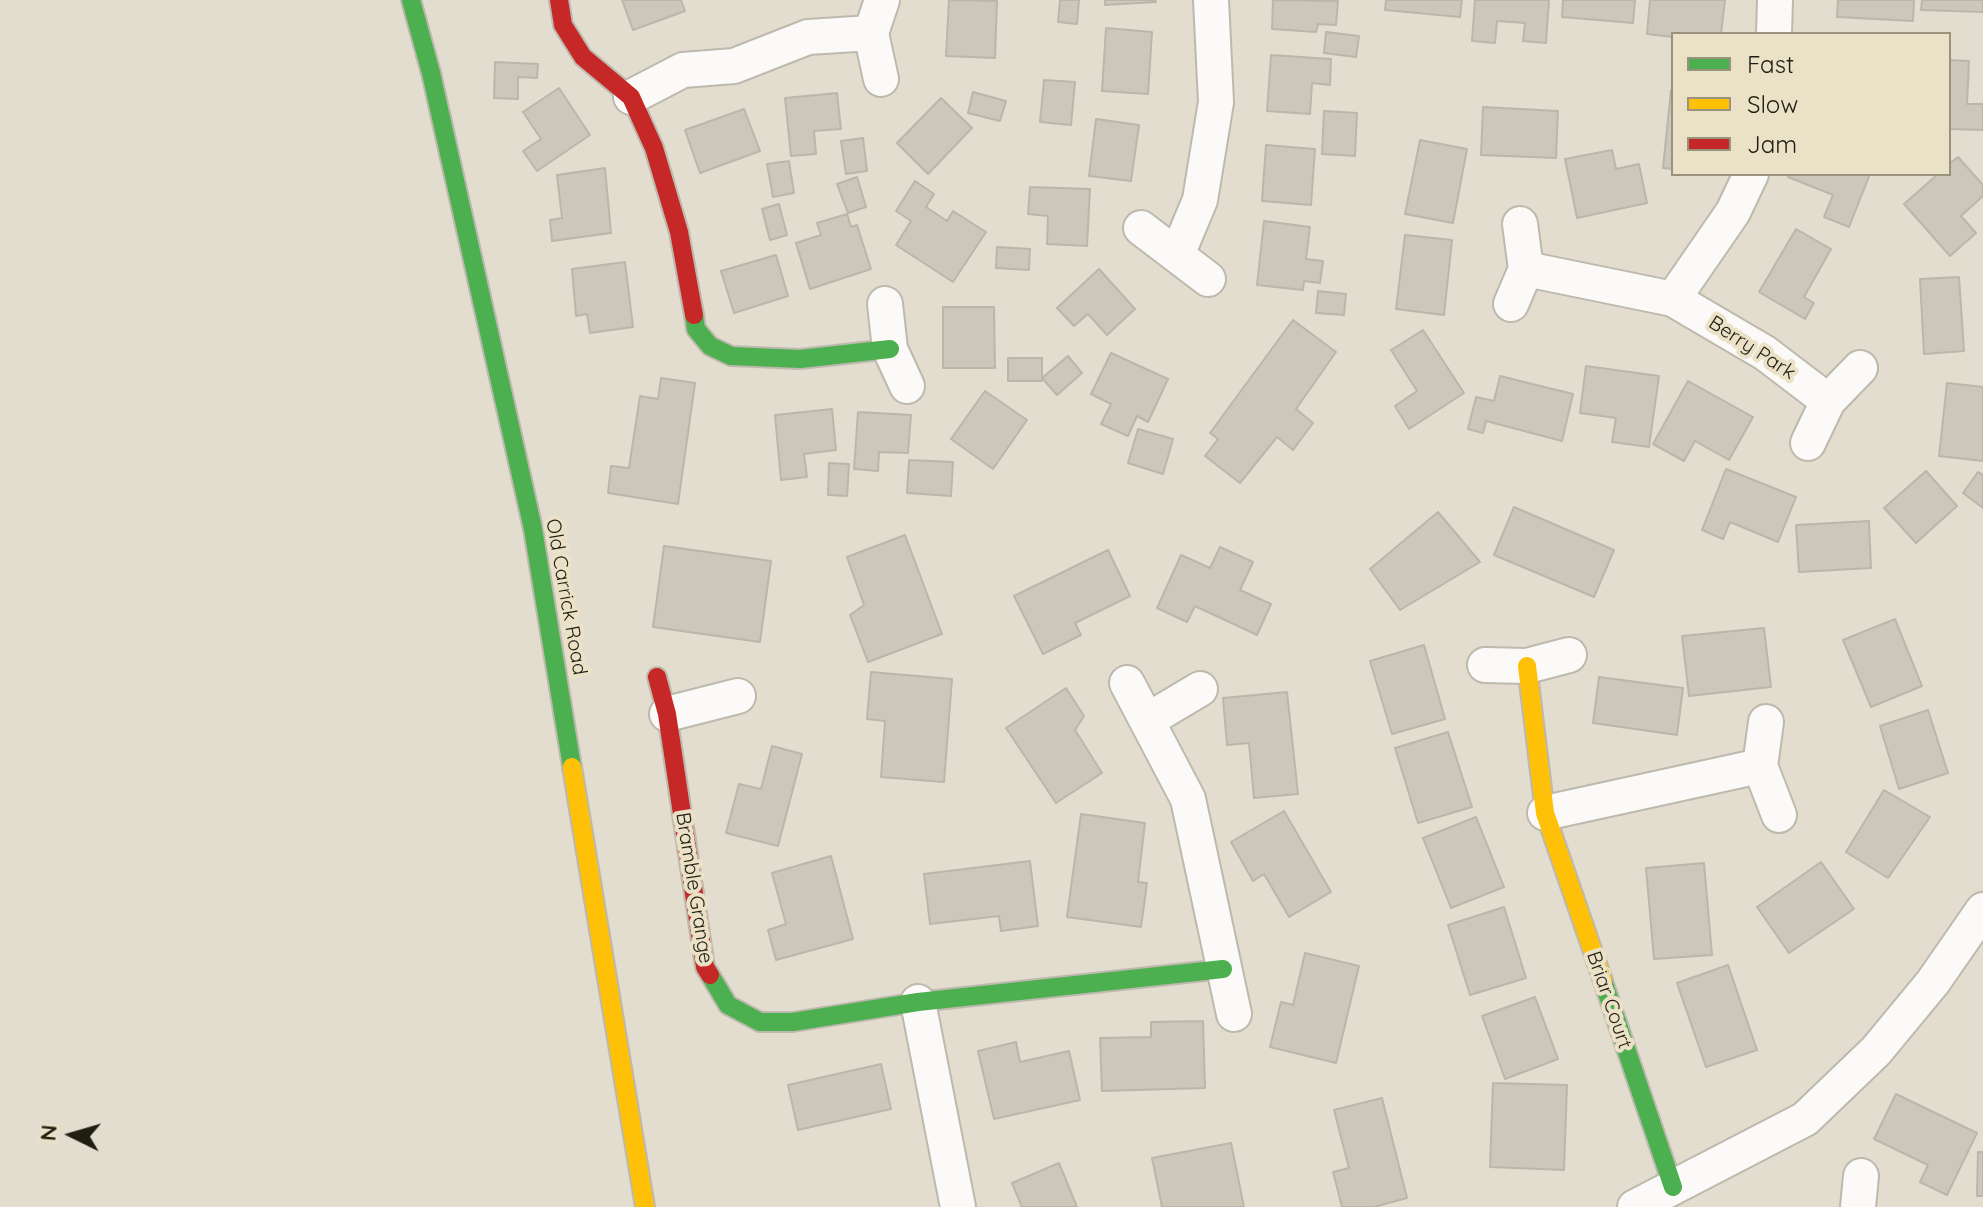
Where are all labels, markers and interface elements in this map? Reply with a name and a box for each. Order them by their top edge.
legend [1671,32,1951,176]
text: Fast [1747,49,1794,79]
text: Slow [1747,89,1798,119]
text: Jam [1747,129,1797,159]
street label: Berry Park [1704,311,1800,385]
street label: Old Carrick Road [540,517,592,677]
street label: Bramble Grange [670,811,718,965]
street label: Briar Court [1581,948,1637,1052]
north arrow [32,1095,112,1175]
text: N [33,1124,63,1142]

